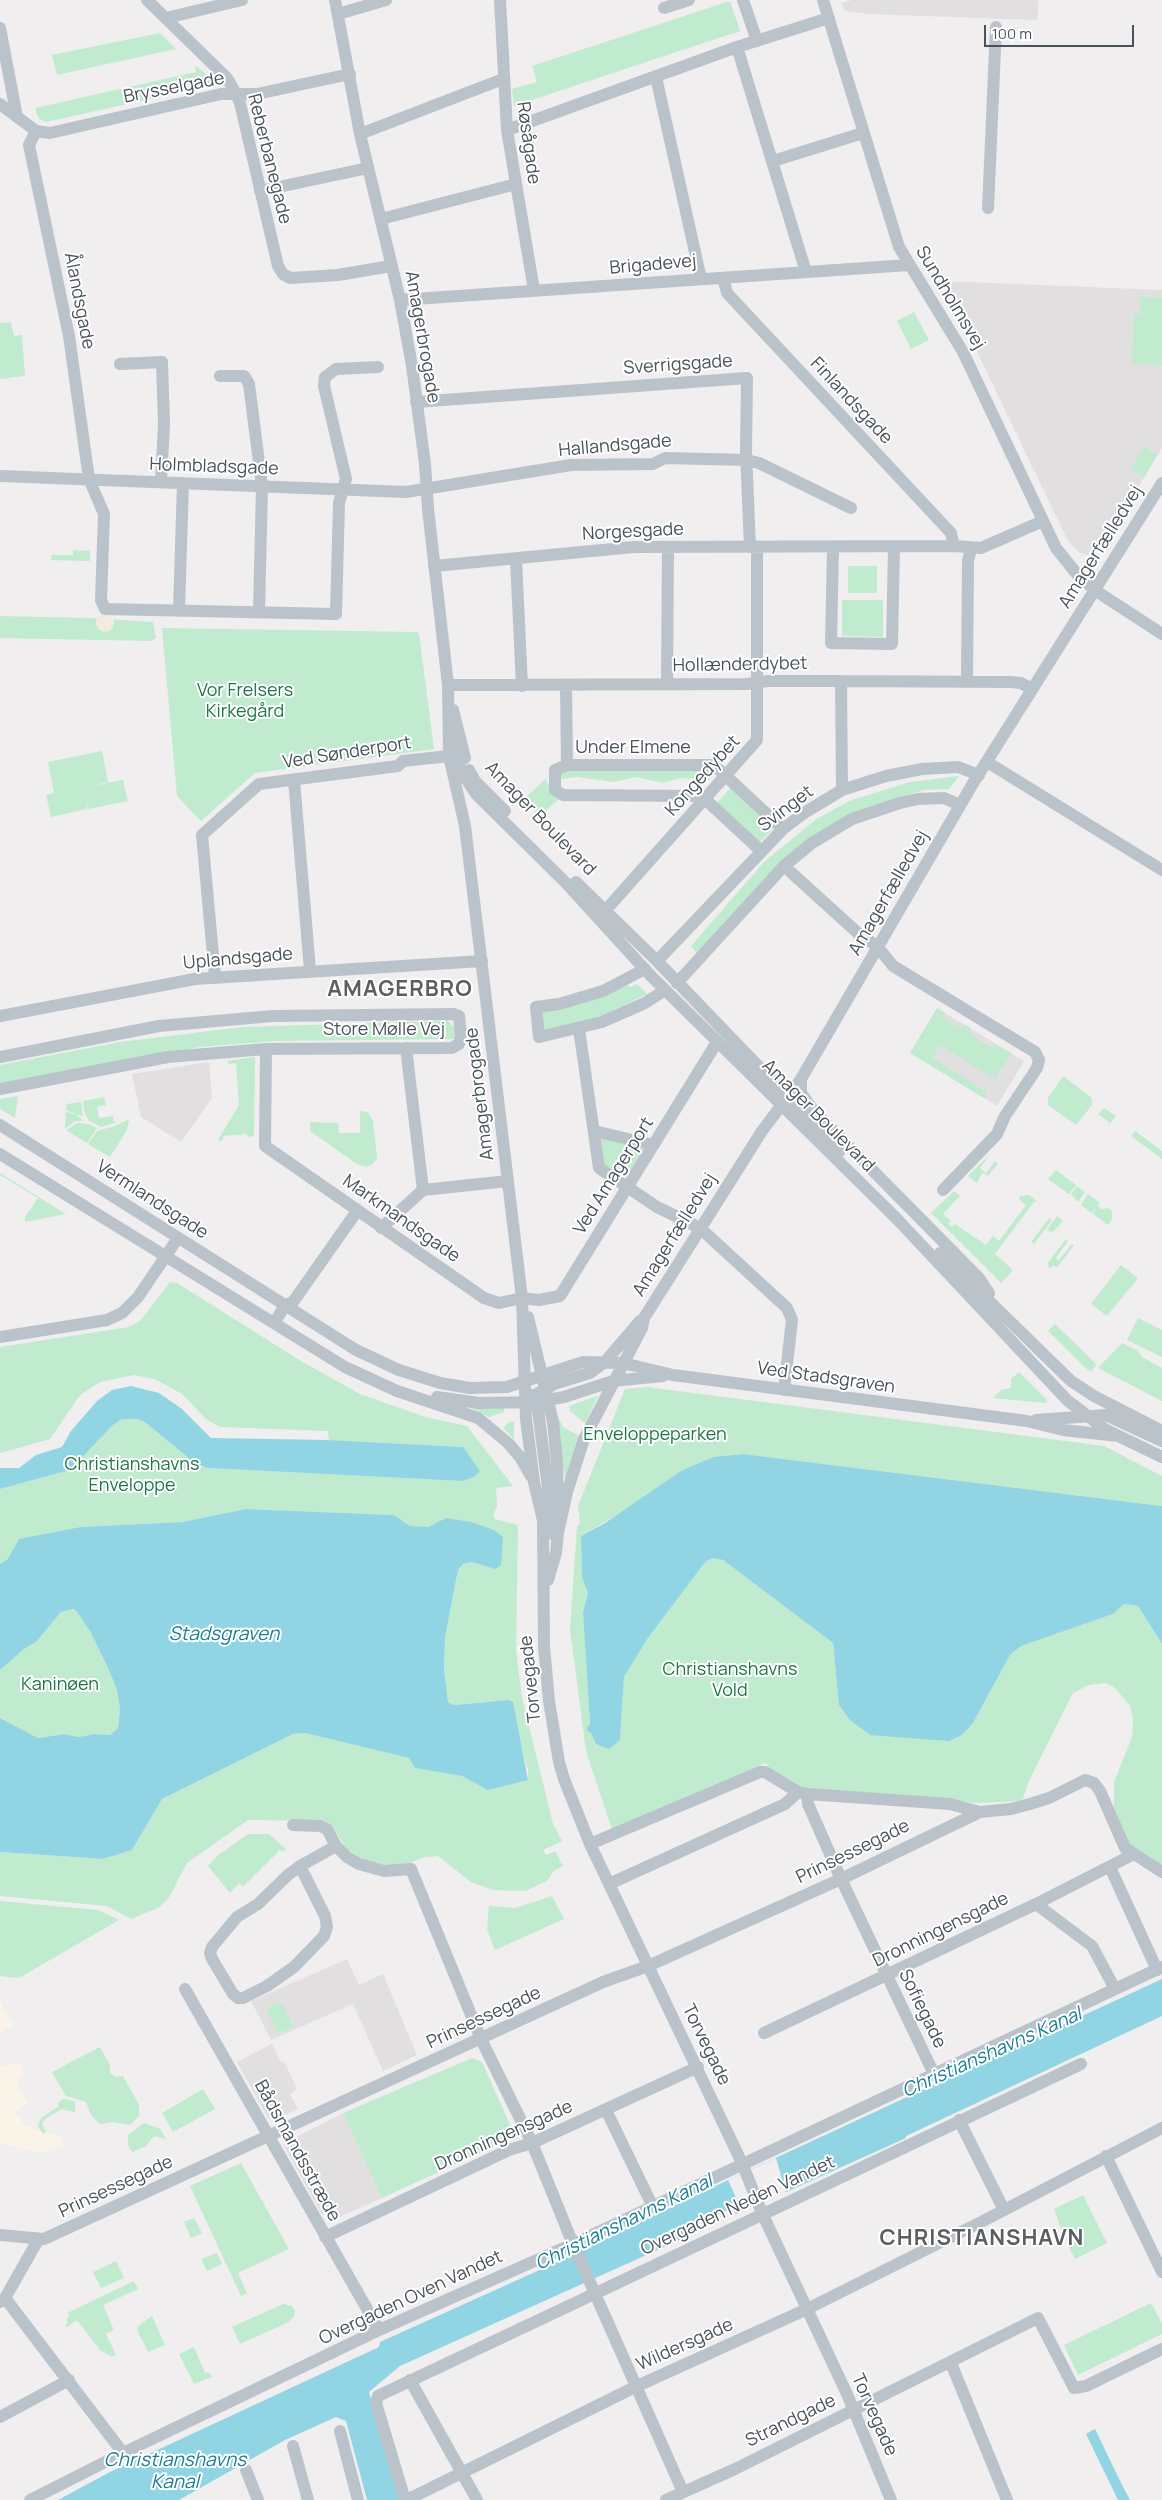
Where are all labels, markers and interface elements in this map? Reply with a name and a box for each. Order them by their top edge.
scale bar [987,15,1137,47]
text: 100 m [992,23,1032,44]
street label: Brysselgade [122,68,226,108]
street label: Reberbanegade [242,92,296,226]
street label: Røsågade [512,100,544,186]
street label: Sundholmsvej [911,242,989,354]
street label: Brigadevej [609,250,697,280]
street label: Ålandsgade [59,251,99,351]
street label: Amagerbrogade [400,269,444,405]
street label: Sverrigsgade [623,350,733,380]
street label: Finlandsgade [805,353,897,449]
street label: Hallandsgade [558,430,672,462]
street label: Holmbladsgade [149,454,279,480]
street label: Amagerfælledvej [1055,482,1147,612]
street label: Norgesgade [582,519,684,545]
street label: Hollænderdybet [672,653,808,677]
park label: Vor Frelsers Kirkegård [197,680,293,722]
street label: Kongedybet [661,731,745,821]
street label: Ved Sønderport [281,732,413,774]
street label: Under Elmene [575,737,691,759]
street label: Amager Boulevard [480,757,600,881]
street label: Svinget [754,781,818,837]
street label: Amagerfælledvej [844,827,934,959]
street label: Uplandsgade [182,943,294,975]
district label: AMAGERBRO [326,977,474,1003]
street label: Store Mølle Vej [323,1019,445,1041]
street label: Amagerbrogade [461,1026,499,1162]
street label: Amager Boulevard [757,1055,879,1177]
street label: Ved Amagerport [569,1113,659,1239]
street label: Vermlandsgade [92,1156,212,1244]
street label: Markmandsgade [338,1170,464,1268]
street label: Amagerfælledvej [629,1170,721,1300]
street label: Ved Stadsgraven [756,1358,896,1398]
park label: Enveloppeparken [583,1424,727,1446]
park label: Christianshavns Enveloppe [65,1454,199,1496]
water label: Stadsgraven [169,1624,279,1646]
street label: Torvegade [516,1634,546,1724]
park label: Christianshavns Vold [663,1659,797,1702]
park label: Kaninøen [21,1674,99,1696]
street label: Prinsessegade [793,1815,913,1889]
street label: Dronningensgade [870,1888,1012,1972]
street label: Sofiegade [894,1966,950,2052]
street label: Prinsessegade [423,1982,545,2054]
street label: Torvegade [677,2001,735,2089]
water label: Christianshavns Kanal [899,2003,1085,2103]
street label: Bådsmandsstræde [249,2077,345,2225]
street label: Dronningensgade [432,2096,576,2176]
street label: Prinsessegade [55,2151,177,2223]
street label: Overgaden Neden Vandet [638,2152,838,2260]
water label: Christianshavns Kanal [532,2170,716,2276]
district label: CHRISTIANSHAVN [878,2226,1086,2252]
street label: Overgaden Oven Vandet [316,2246,506,2350]
street label: Wildersgade [633,2314,737,2376]
street label: Torvegade [846,2371,902,2459]
street label: Strandgade [742,2390,840,2452]
water label: Christianshavns Kanal [104,2450,246,2494]

